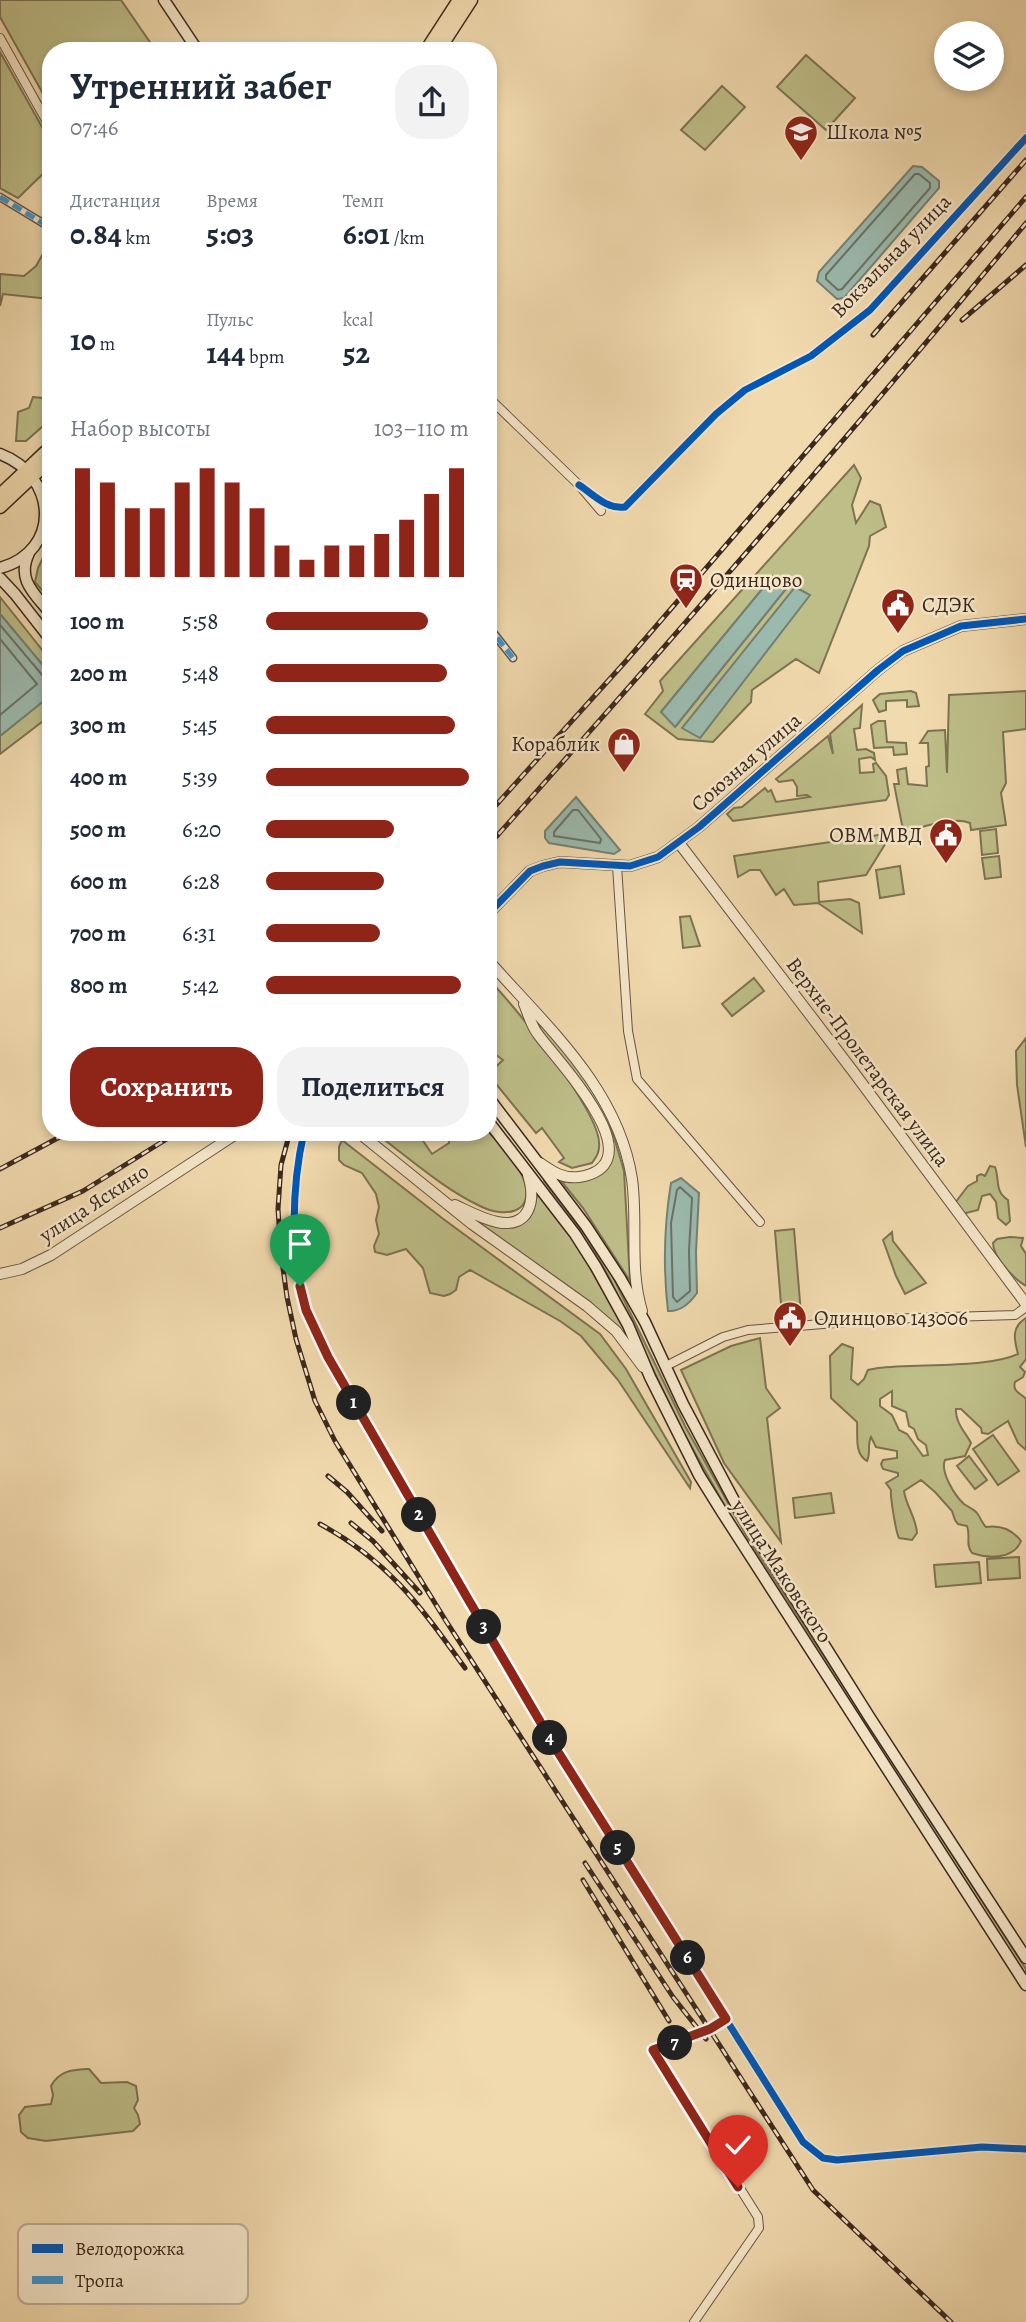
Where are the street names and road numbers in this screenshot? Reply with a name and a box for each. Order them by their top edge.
street label: Вокзальная улица [825,188,958,324]
street label: Союзная улица [685,706,807,818]
street label: Верхне-Пролетарская улица [780,951,956,1173]
street label: улица Яскино [33,1157,154,1249]
street label: улица Маковского [725,1493,839,1648]

